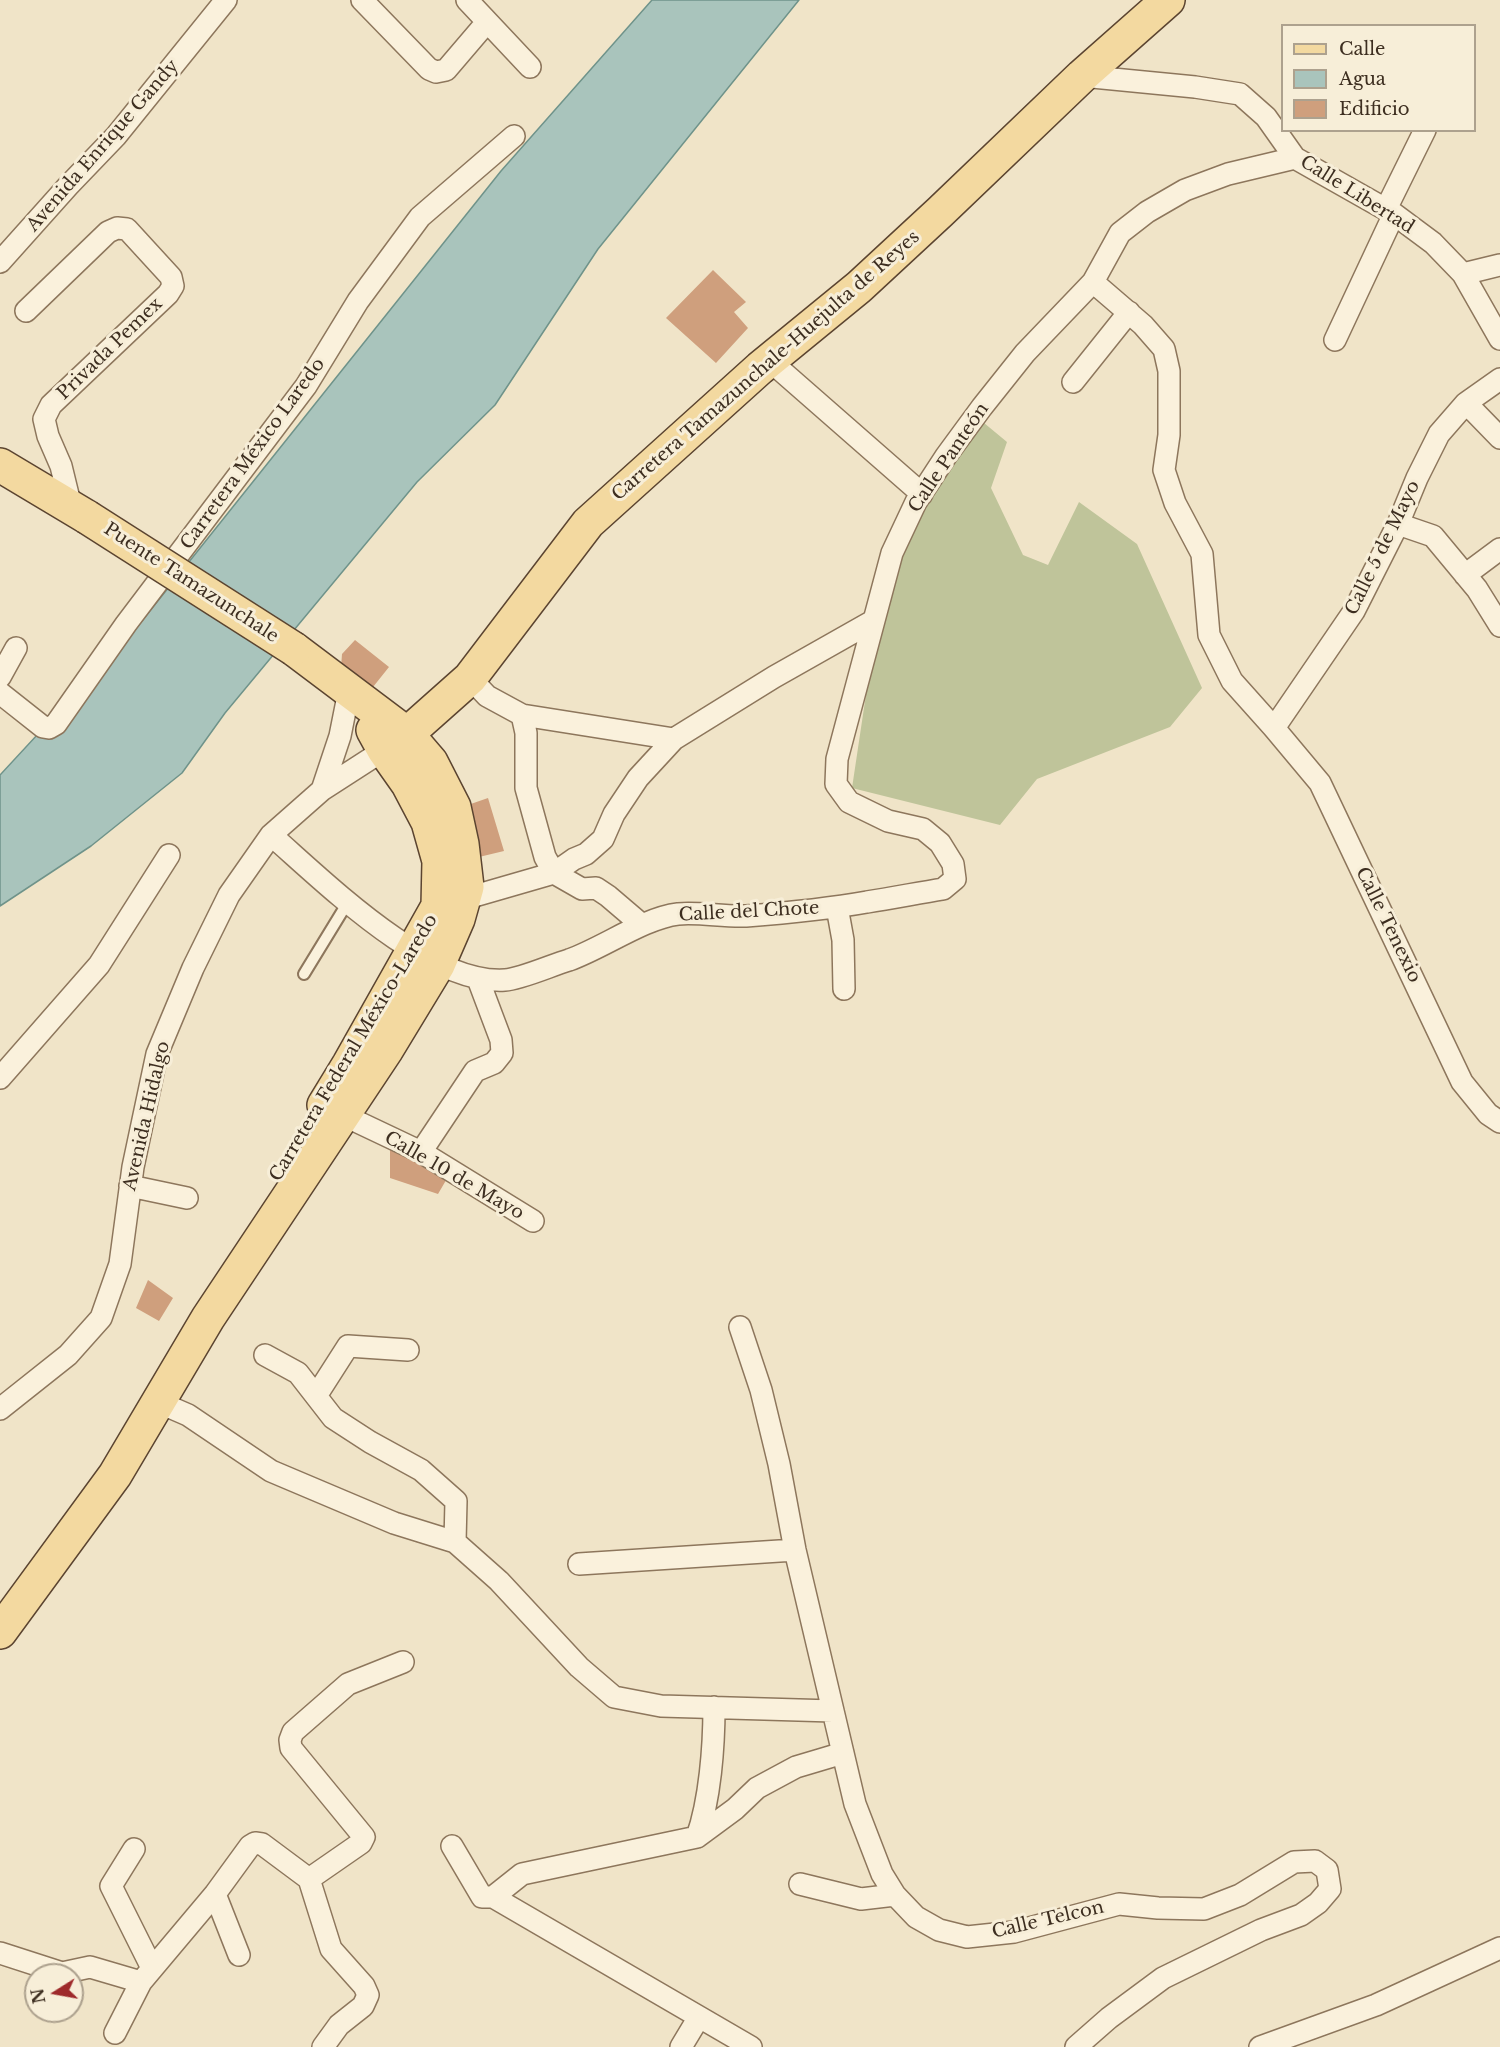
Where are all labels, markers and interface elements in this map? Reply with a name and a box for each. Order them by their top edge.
legend [1281,24,1476,132]
text: Calle [1339,38,1385,60]
street label: Avenida Enrique Gandy [22,56,184,236]
text: Agua [1339,68,1386,90]
text: Edificio [1339,98,1410,120]
street label: Calle Libertad [1296,151,1418,239]
street label: Carretera Tamazunchale-Huejulta de Reyes [608,226,924,506]
street label: Privada Pemex [53,293,167,405]
street label: Carretera México Laredo [176,354,330,554]
street label: Calle Panteón [904,399,994,517]
street label: Calle 5 de Mayo [1341,477,1425,619]
street label: Puente Tamazunchale [100,518,282,648]
street label: Calle Tenexio [1351,864,1425,986]
street label: Calle del Chote [678,898,820,926]
street label: Carretera Federal México-Laredo [265,910,443,1186]
street label: Avenida Hidalgo [119,1039,175,1193]
street label: Calle 10 de Mayo [380,1127,528,1225]
street label: Calle Telcon [990,1897,1106,1943]
north arrow [24,1963,84,2023]
text: N [27,1987,50,2005]

